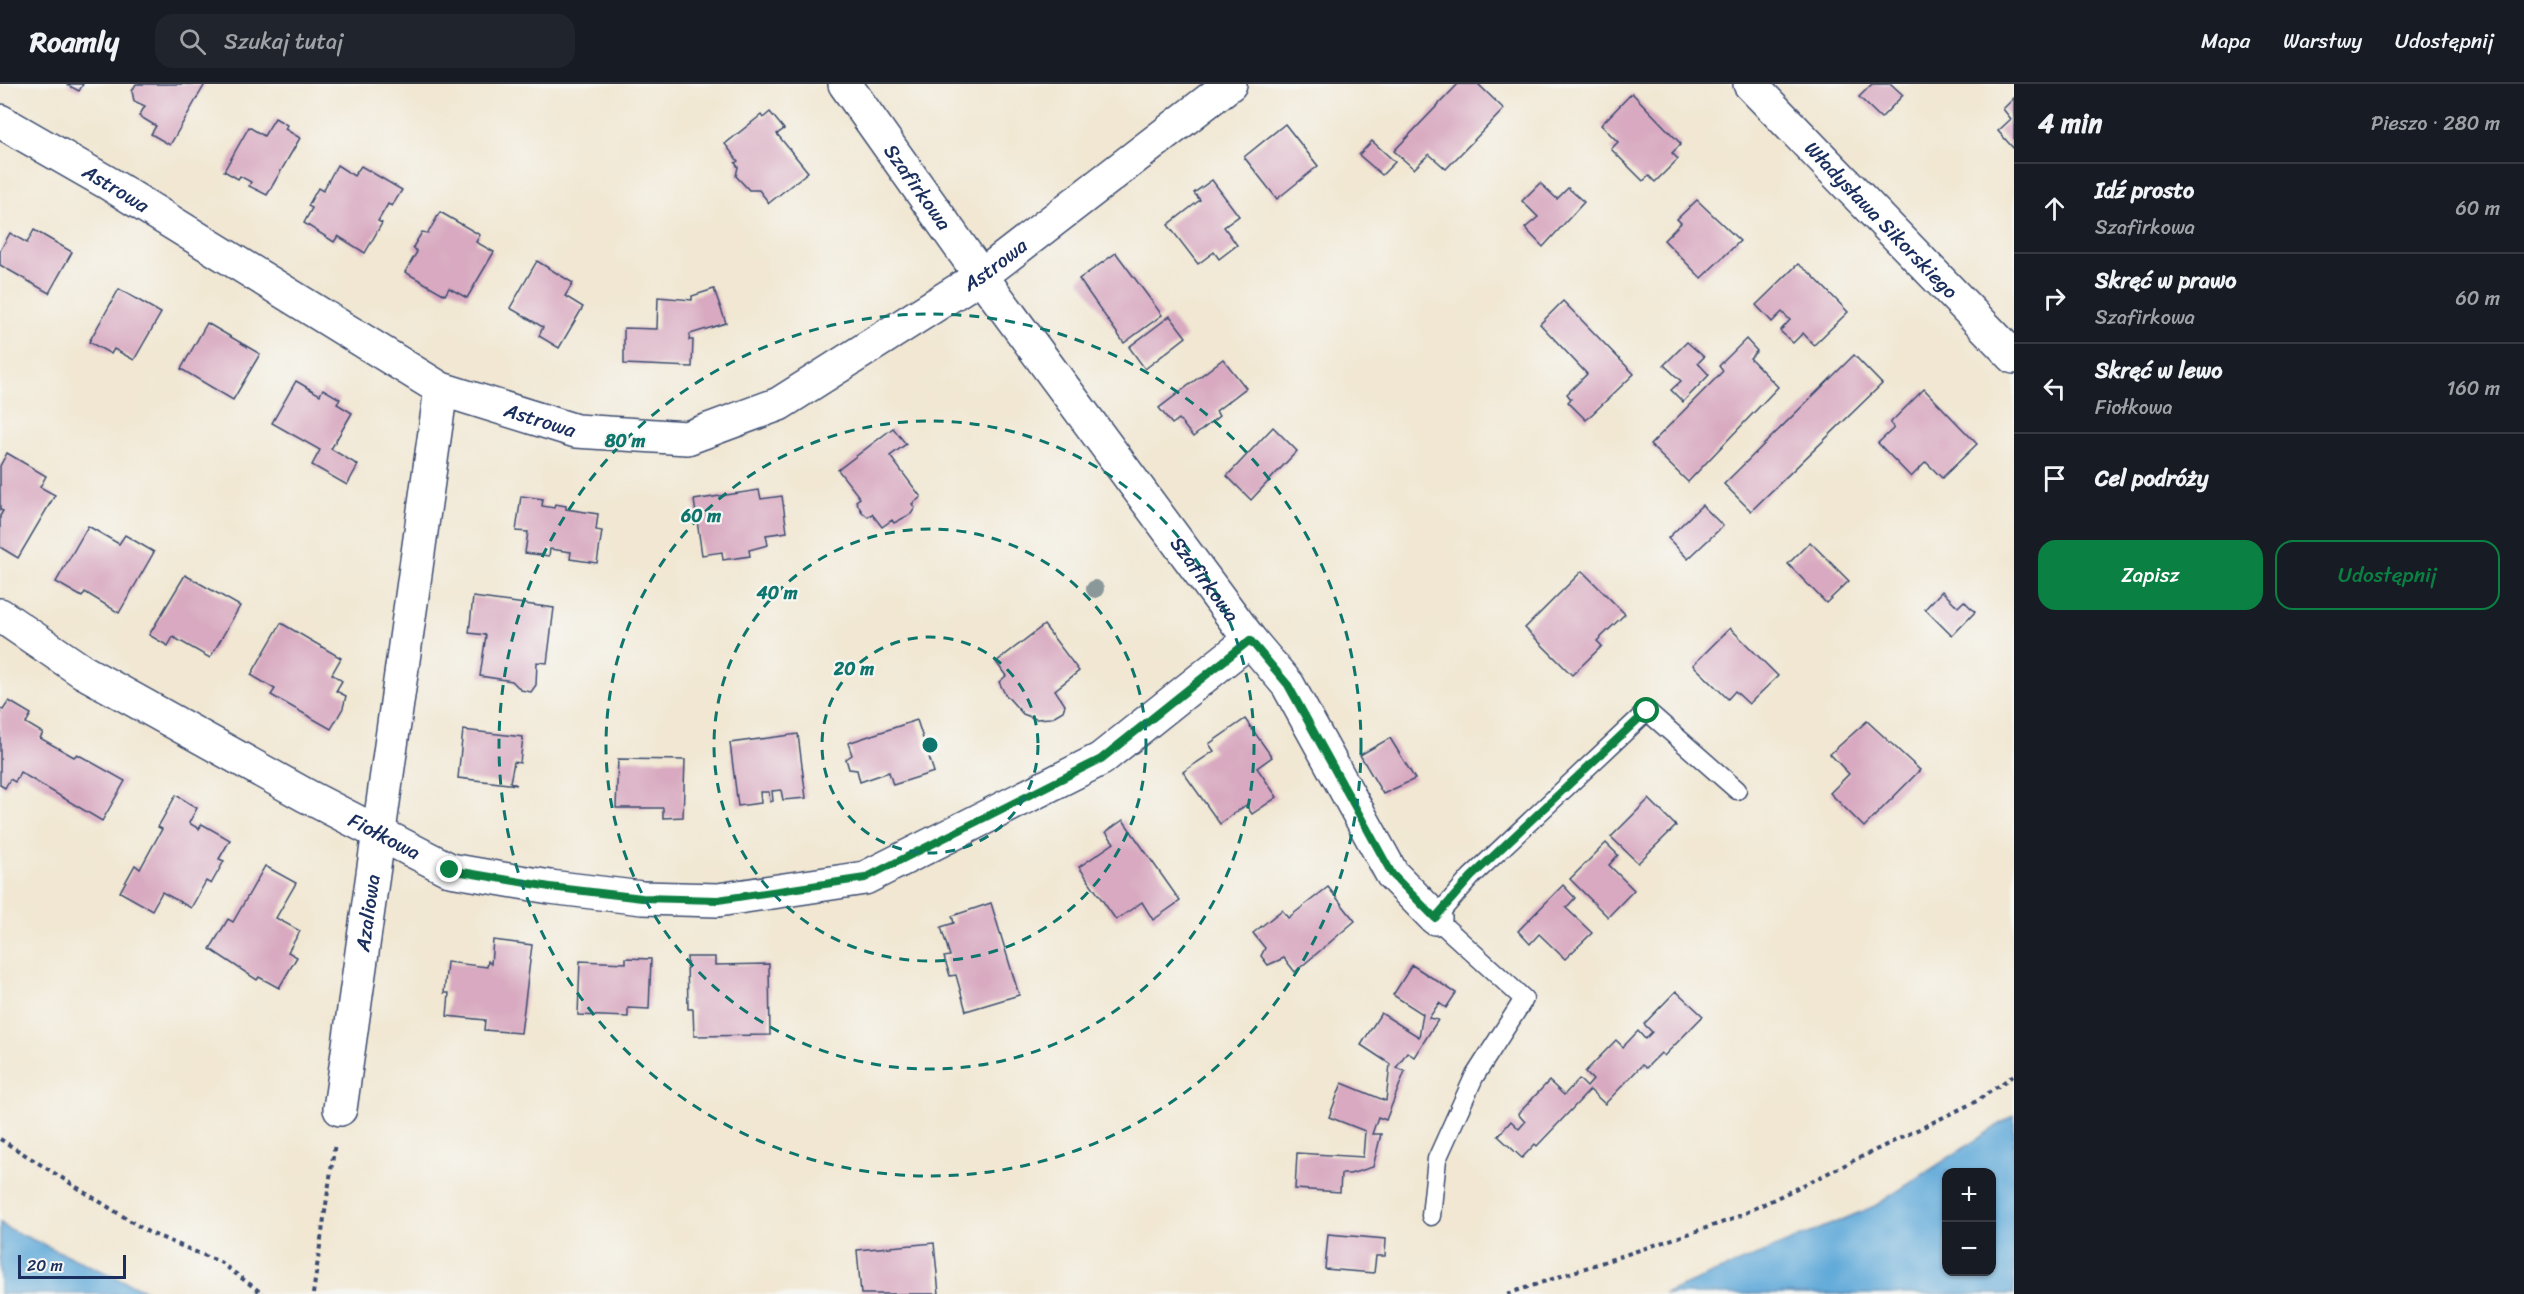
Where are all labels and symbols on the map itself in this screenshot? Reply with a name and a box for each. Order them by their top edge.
street label: Władysława Sikorskiego [1796,133,1967,308]
street label: Szafirkowa [874,136,961,238]
street label: Astrowa [75,154,157,223]
street label: Astrowa [955,229,1036,302]
street label: Astrowa [499,392,581,448]
text: 80 m [604,425,646,457]
text: 60 m [680,500,721,532]
street label: Szafirkowa [1161,529,1248,630]
text: 40 m [755,577,798,609]
text: 20 m [833,653,874,685]
route start [1633,697,1659,723]
centre of rings [920,735,940,755]
street label: Fiołkowa [342,803,427,870]
route end [436,856,462,882]
street label: Azaliowa [345,872,391,955]
scale bar [18,1252,126,1280]

